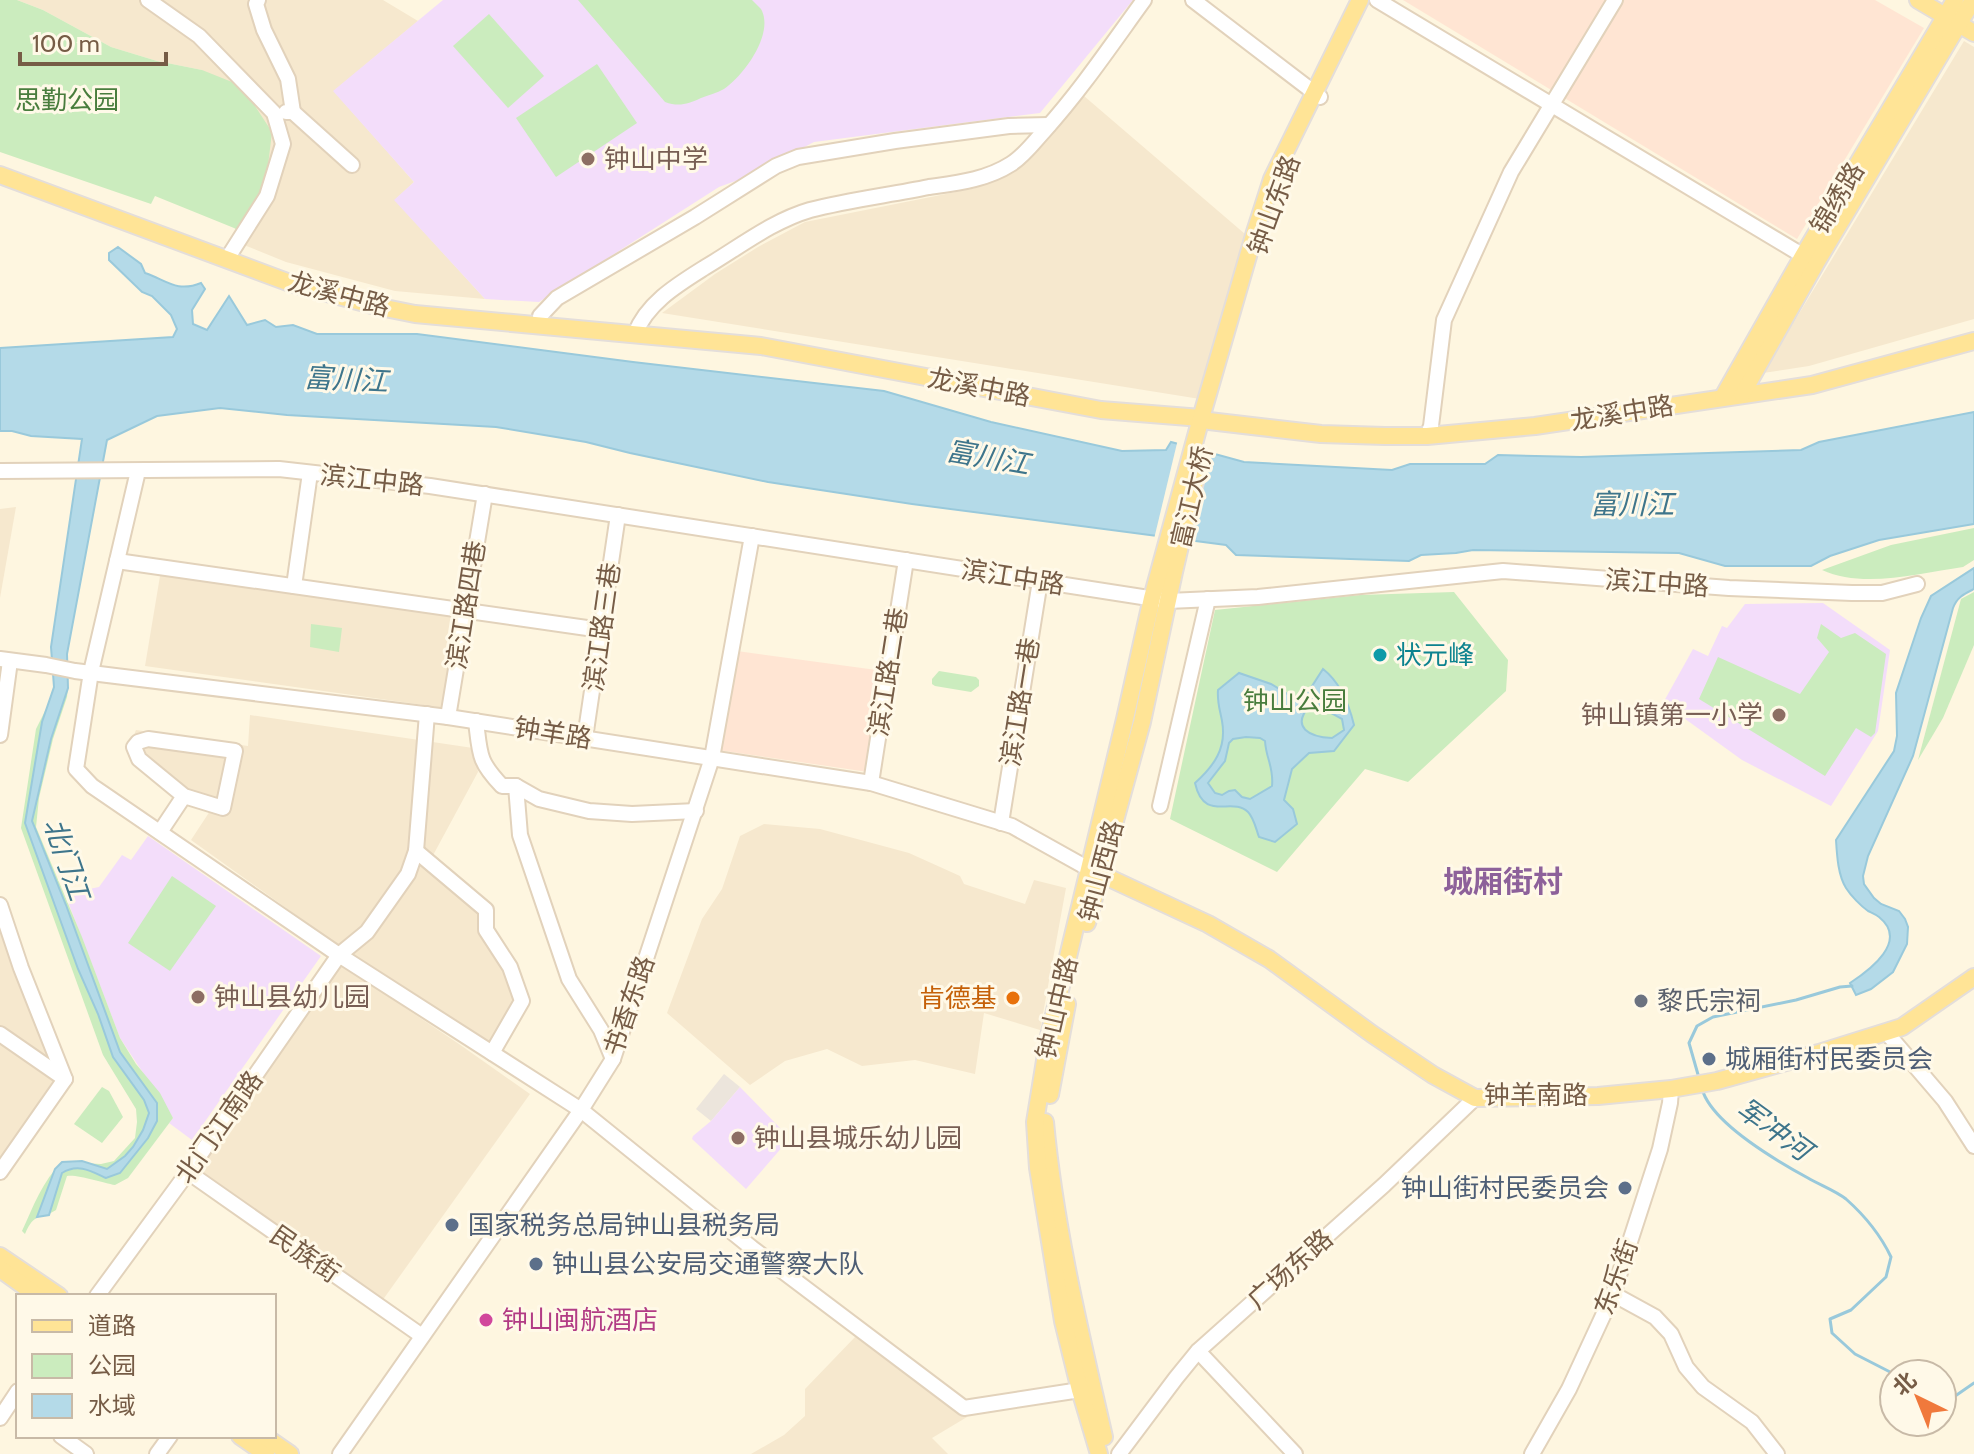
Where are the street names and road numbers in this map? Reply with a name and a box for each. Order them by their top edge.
street label: 钟山东路 [1241,151,1307,259]
street label: 锦绣路 [1803,156,1871,240]
street label: 龙溪中路 [285,265,393,323]
street label: 龙溪中路 [925,361,1033,413]
street label: 龙溪中路 [1568,389,1676,437]
street label: 富江大桥 [1165,443,1219,551]
street label: 滨江中路 [319,459,425,501]
street label: 滨江路四巷 [440,538,492,672]
street label: 滨江中路 [959,553,1067,601]
street label: 滨江路三巷 [577,560,627,694]
street label: 滨江中路 [1604,563,1710,603]
street label: 滨江路二巷 [862,605,914,739]
street label: 滨江路一巷 [994,635,1046,769]
street label: 钟羊路 [512,711,594,755]
street label: 钟山西路 [1072,817,1130,925]
street label: 书香东路 [597,952,661,1060]
street label: 钟山中路 [1030,954,1084,1062]
street label: 北门江南路 [169,1065,269,1189]
street label: 钟羊南路 [1484,1079,1588,1111]
street label: 民族街 [264,1219,346,1289]
street label: 广场东路 [1241,1222,1339,1316]
street label: 东乐街 [1588,1235,1644,1319]

